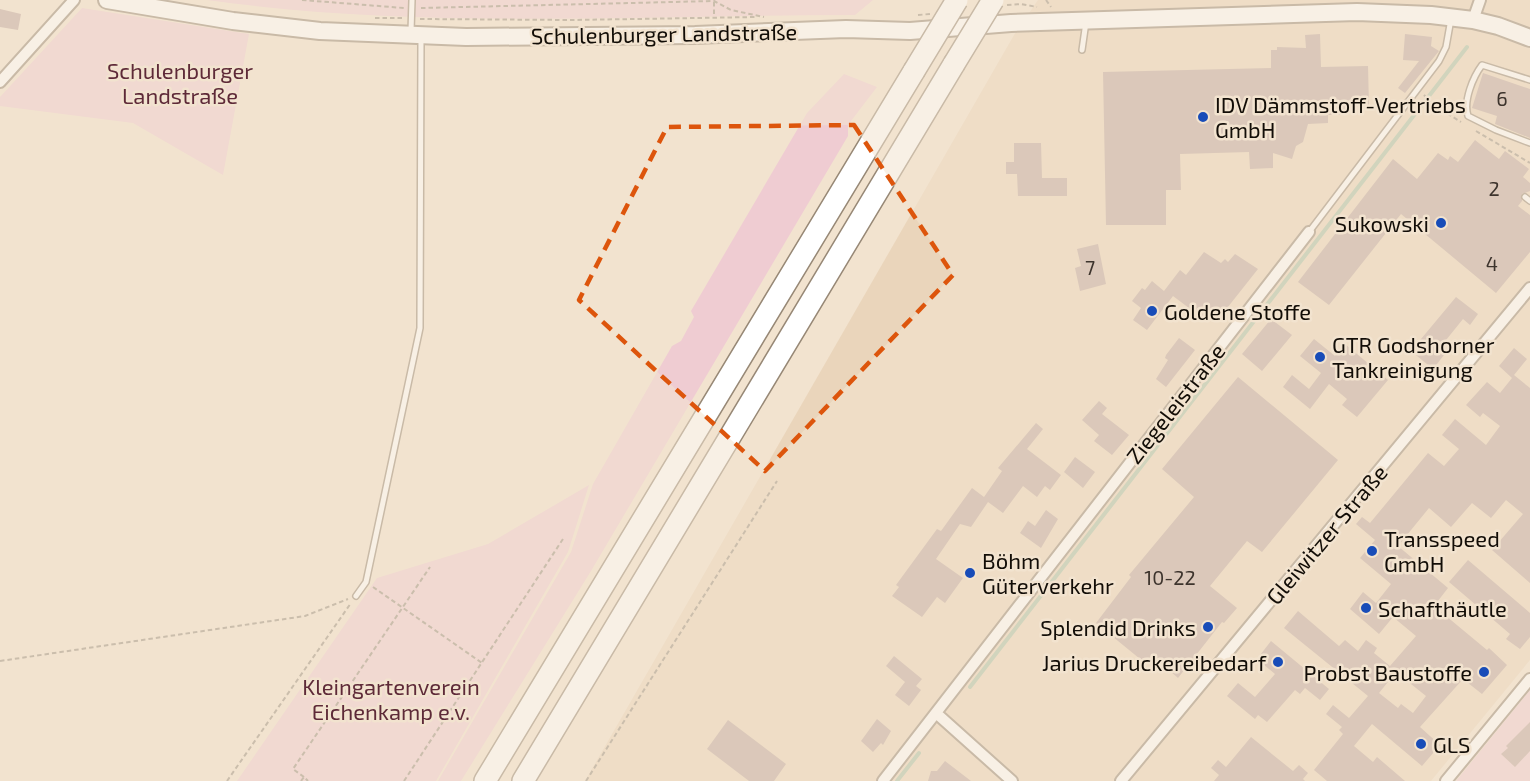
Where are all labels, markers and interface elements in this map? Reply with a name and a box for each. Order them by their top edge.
street label: Schulenburger Landstraße [531,18,797,48]
park label: Schulenburger Landstraße [107,57,253,108]
house number: 6 [1496,86,1508,110]
place label: IDV Dämmstoff-Vertriebs GmbH [1215,91,1466,142]
marker: IDV Dämmstoff-Vertriebs GmbH [1196,110,1210,124]
house number: 2 [1488,176,1500,200]
place label: Sukowski [1335,210,1429,236]
marker: Sukowski [1434,216,1448,230]
house number: 4 [1486,251,1498,275]
house number: 7 [1085,255,1095,279]
place label: Goldene Stoffe [1164,298,1311,324]
marker: Goldene Stoffe [1145,304,1159,318]
place label: GTR Godshorner Tankreinigung [1332,331,1495,382]
street label: Ziegeleistraße [1120,338,1230,468]
marker: GTR Godshorner Tankreinigung [1313,350,1327,364]
street label: Gleiwitzer Straße [1260,459,1392,609]
place label: Transspeed GmbH [1384,525,1500,576]
marker: Transspeed GmbH [1365,544,1379,558]
place label: Böhm Güterverkehr [982,547,1114,598]
house number: 10-22 [1144,565,1196,589]
marker: Böhm Güterverkehr [963,566,977,580]
place label: Schafthäutle [1378,595,1507,621]
marker: Schafthäutle [1359,601,1373,615]
place label: Splendid Drinks [1040,614,1196,640]
marker: Splendid Drinks [1201,620,1215,634]
place label: Jarius Druckereibedarf [1042,649,1267,675]
marker: Jarius Druckereibedarf [1271,655,1285,669]
place label: Probst Baustoffe [1303,659,1472,685]
marker: Probst Baustoffe [1477,665,1491,679]
park label: Kleingartenverein Eichenkamp e.v. [302,673,480,724]
place label: GLS [1433,731,1470,757]
marker: GLS [1414,737,1428,751]

